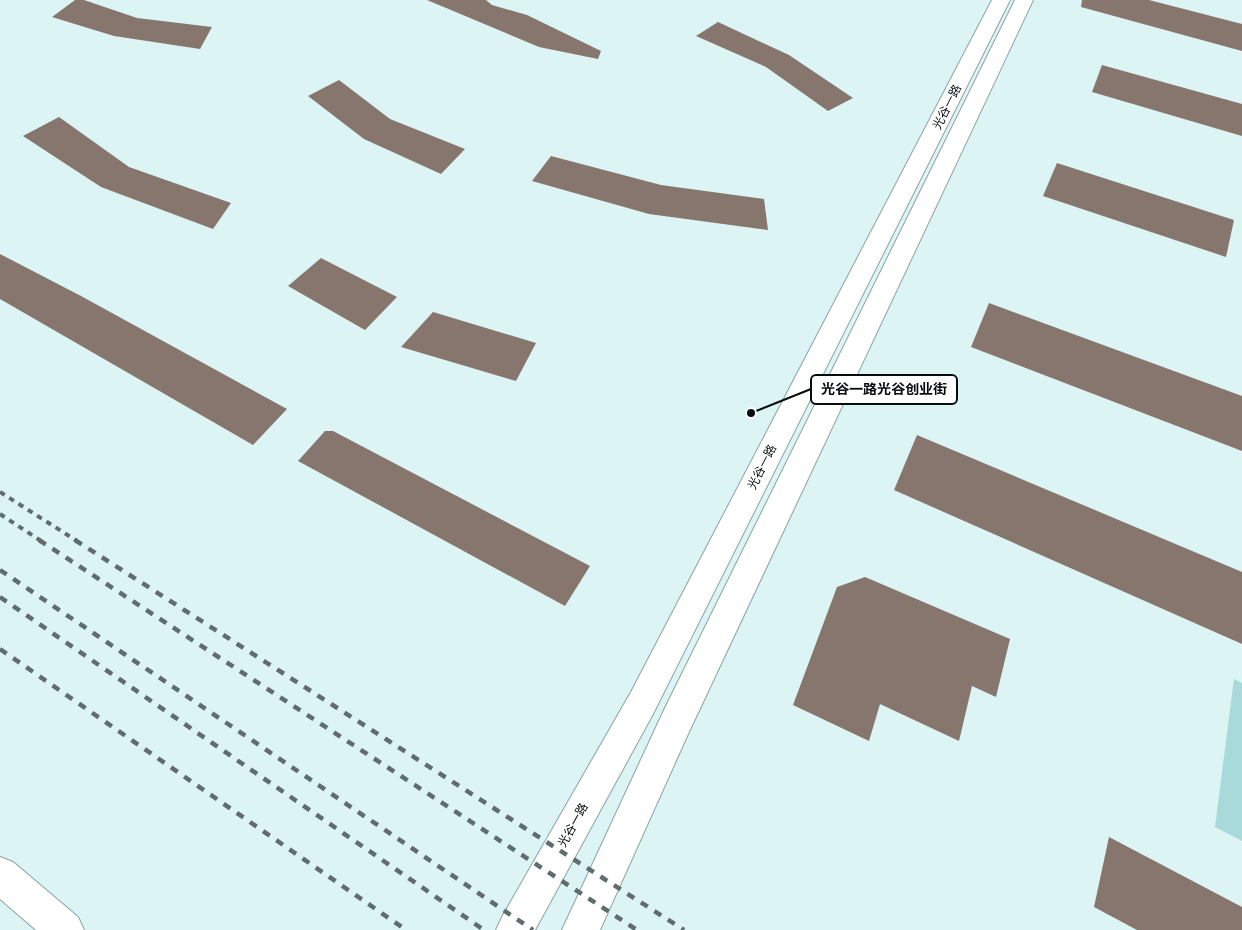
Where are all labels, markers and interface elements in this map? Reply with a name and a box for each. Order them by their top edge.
street label: 光谷一路 [930,82,964,132]
callout: 光谷一路光谷创业街 [811,375,957,404]
text: 光谷一路光谷创业街 [821,381,947,397]
street label: 光谷一路 [745,442,779,492]
street label: 光谷一路 [555,801,591,849]

